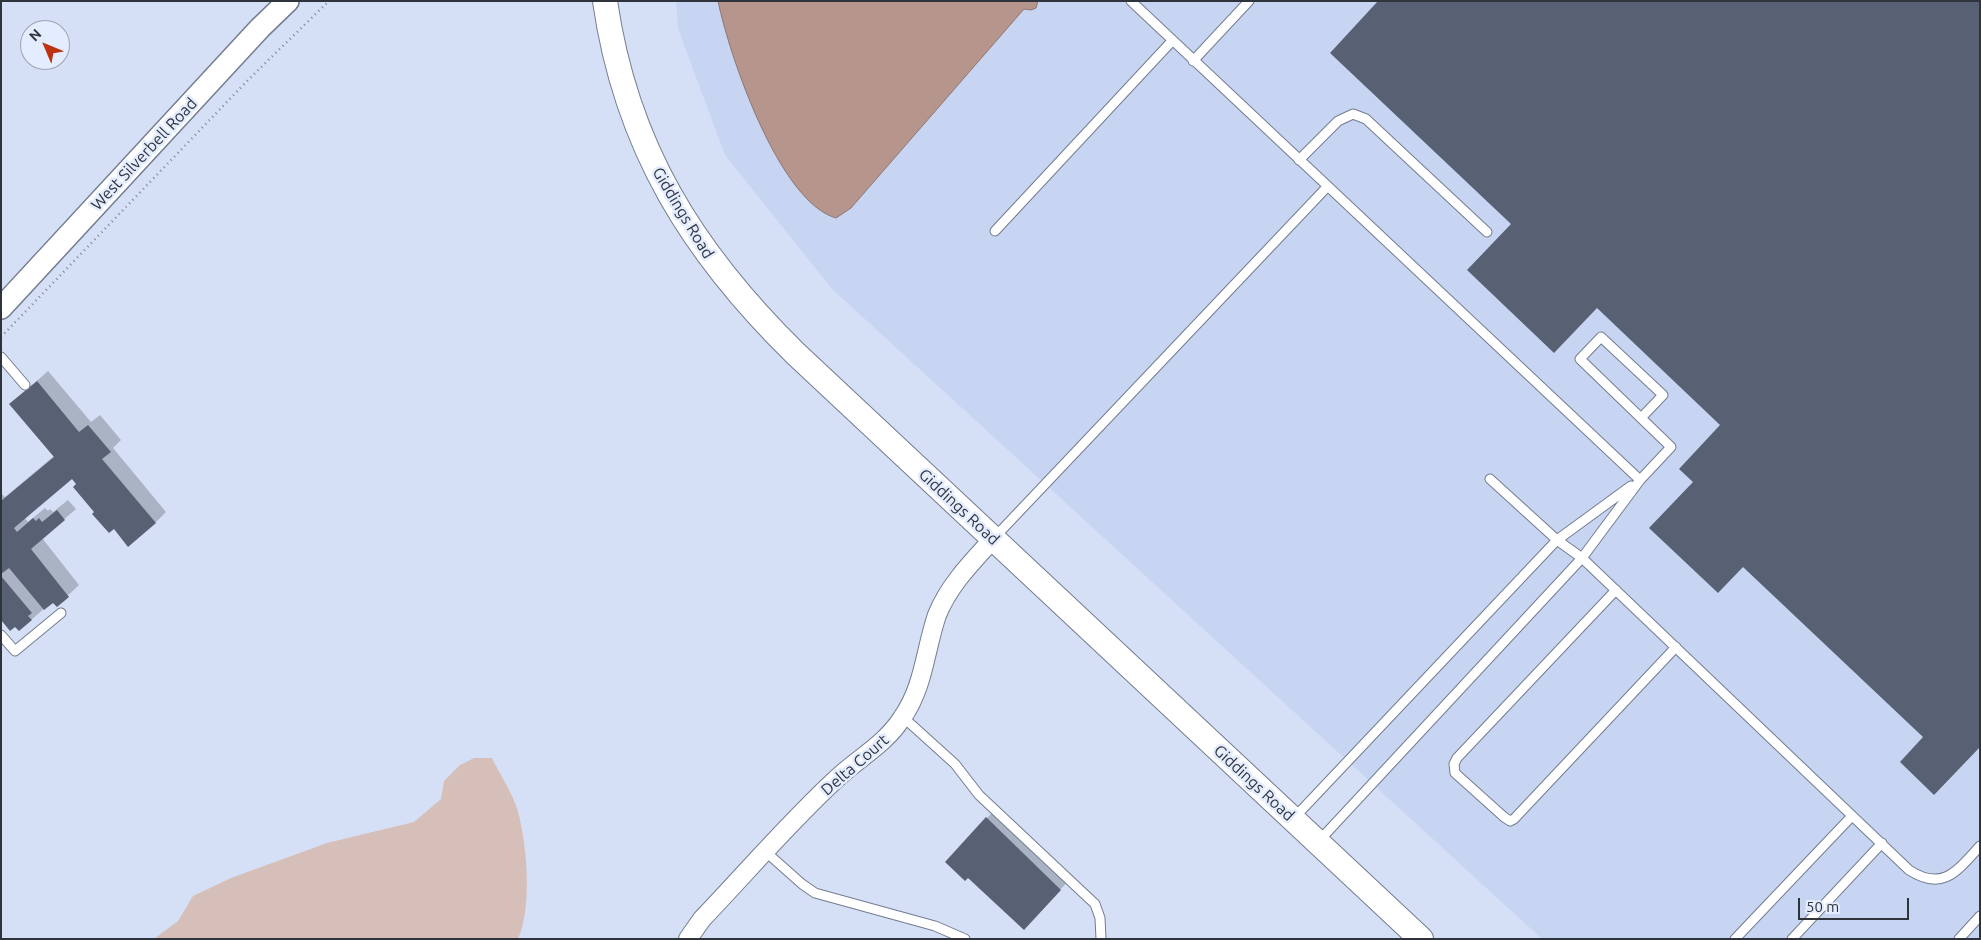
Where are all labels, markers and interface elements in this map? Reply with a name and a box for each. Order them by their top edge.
north arrow [20,20,70,70]
text: N [26,26,44,44]
street label: West Silverbell Road [87,94,201,214]
street label: Giddings Road [648,164,718,262]
street label: Giddings Road [915,465,1003,549]
street label: Delta Court [817,730,893,800]
street label: Giddings Road [1210,741,1298,825]
scale bar [1801,888,1912,920]
text: 50 m [1806,898,1839,915]

